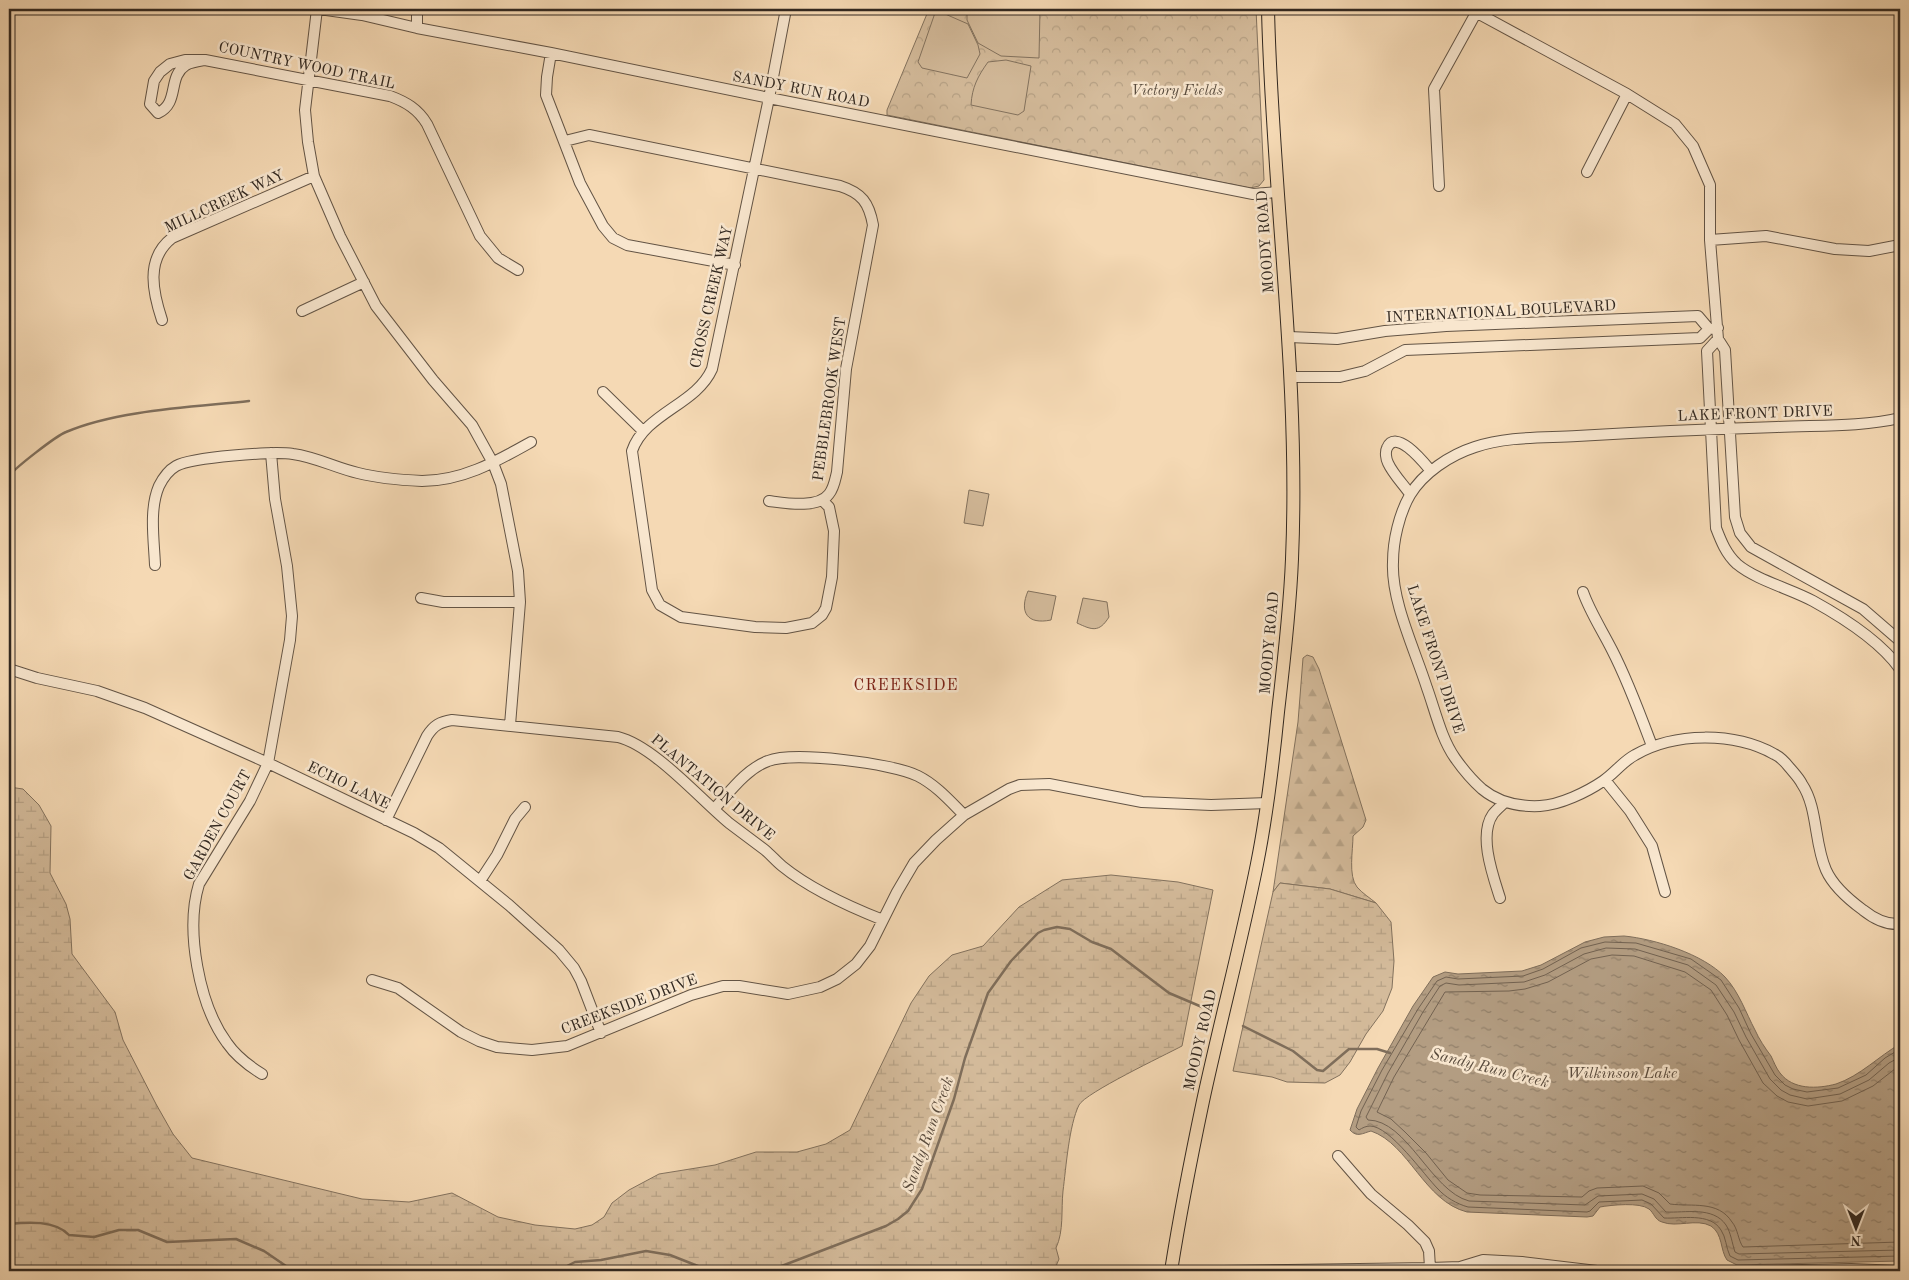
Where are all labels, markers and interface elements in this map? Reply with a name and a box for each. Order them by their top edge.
street label: COUNTRY WOOD TRAIL [217,40,396,93]
street label: SANDY RUN ROAD [731,70,870,111]
park label: Victory Fields [1131,84,1223,99]
street label: MILLCREEK WAY [163,168,287,237]
street label: MOODY ROAD [1255,190,1278,294]
street label: CROSS CREEK WAY [689,225,736,370]
street label: INTERNATIONAL BOULEVARD [1386,299,1616,326]
street label: PEBBLEBROOK WEST [812,316,849,482]
street label: LAKE FRONT DRIVE [1677,404,1833,425]
street label: LAKE FRONT DRIVE [1403,583,1466,736]
street label: MOODY ROAD [1259,591,1282,695]
district label: CREEKSIDE [853,678,959,694]
street label: PLANTATION DRIVE [647,732,777,844]
street label: ECHO LANE [304,760,392,813]
street label: GARDEN COURT [182,768,255,883]
street label: CREEKSIDE DRIVE [559,972,700,1038]
street label: MOODY ROAD [1183,988,1220,1092]
water label: Sandy Run Creek [1429,1046,1551,1091]
water label: Wilkinson Lake [1567,1066,1678,1082]
water label: Sandy Run Creek [901,1075,957,1195]
north arrow [1832,1202,1882,1252]
text: N [1850,1233,1861,1247]

